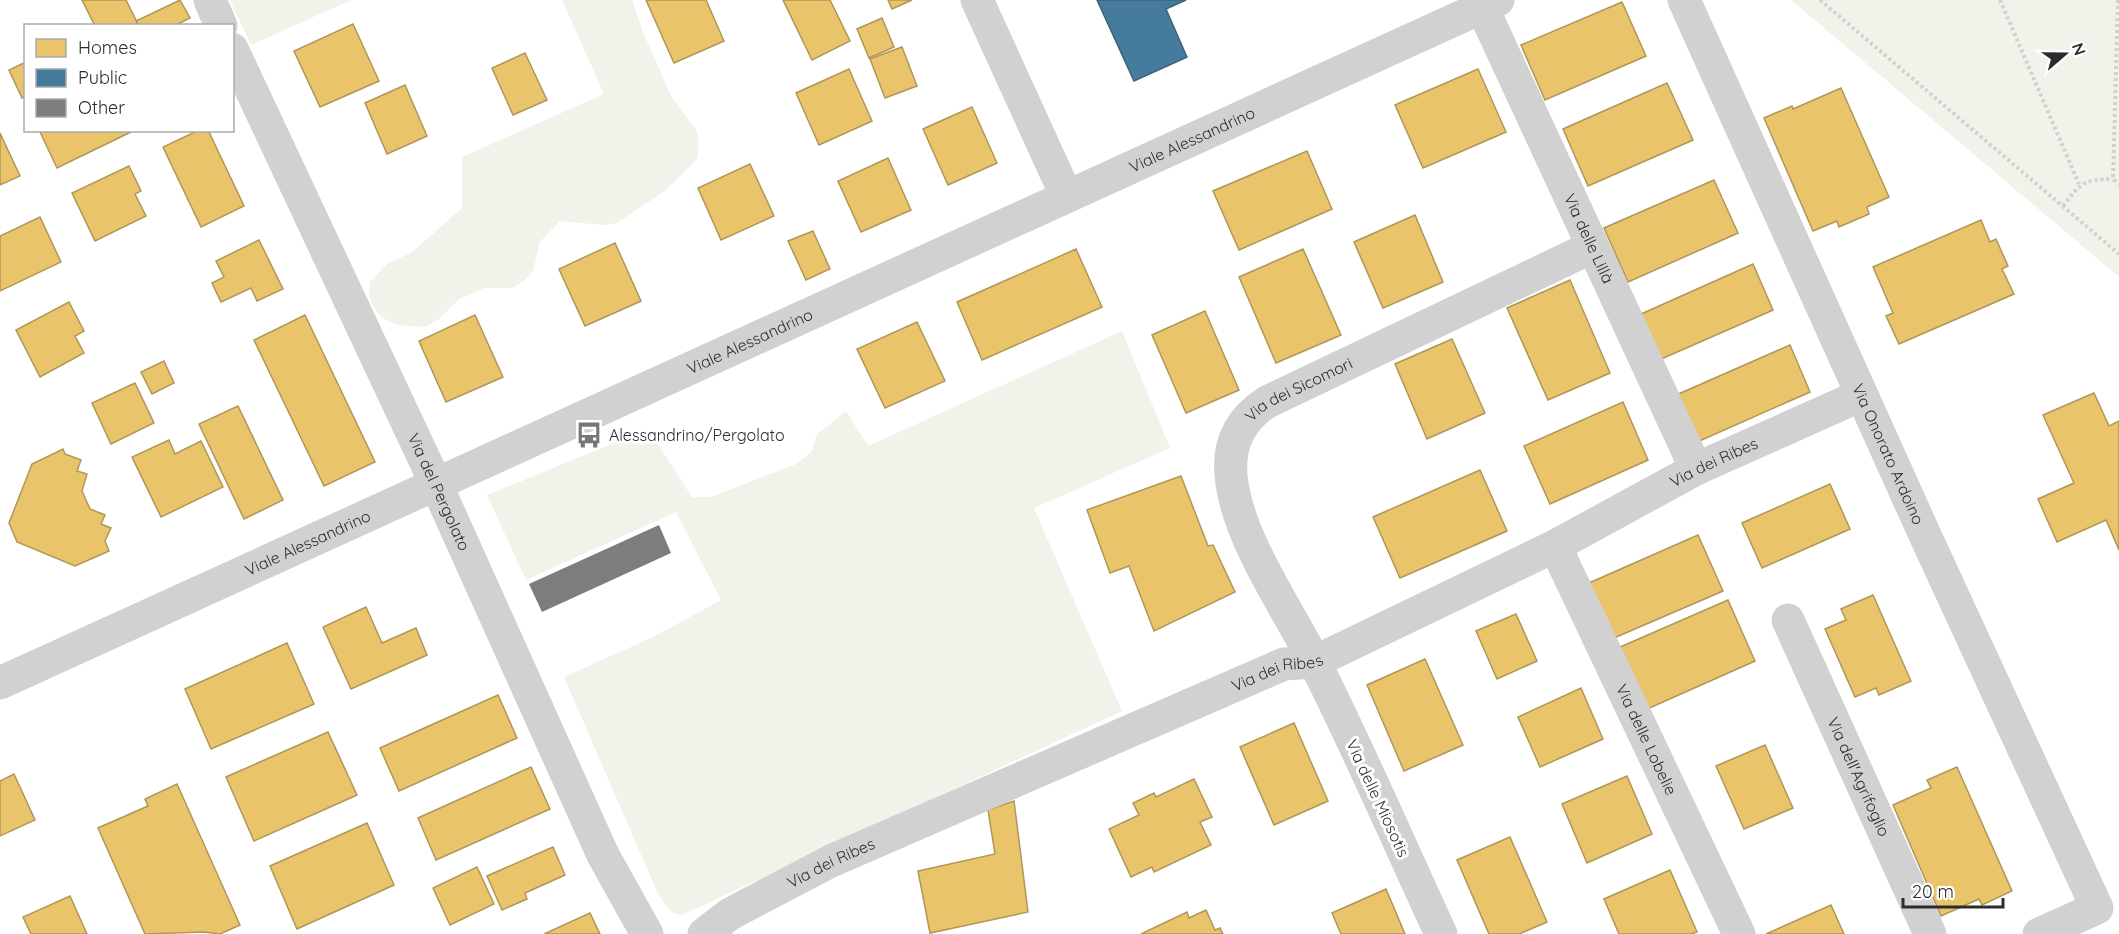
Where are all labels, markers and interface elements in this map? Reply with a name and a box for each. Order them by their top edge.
legend [24,24,234,132]
north arrow [2035,24,2095,84]
text: Homes [78,36,137,59]
text: N [2068,40,2091,58]
text: Public [78,66,127,89]
text: Other [78,96,125,119]
street label: Viale Alessandrino [1126,102,1258,177]
street label: Via delle Lillà [1560,190,1619,286]
street label: Viale Alessandrino [684,304,816,378]
street label: Via dei Sicomori [1240,353,1356,426]
street label: Via Onorato Ardoino [1848,381,1929,528]
bus stop icon: Alessandrino/Pergolato [574,420,604,450]
place label: Alessandrino/Pergolato [609,425,785,445]
street label: Via del Pergolato [404,430,475,554]
street label: Via dei Ribes [1666,433,1761,491]
street label: Viale Alessandrino [242,505,374,580]
street label: Via dei Ribes [1228,649,1326,696]
street label: Via delle Lobelie [1612,681,1682,798]
street label: Via dell'Agrifoglio [1823,714,1895,840]
street label: Via delle Miosotis [1342,736,1414,860]
street label: Via dei Ribes [783,833,878,892]
scale bar [1903,871,2004,909]
text: 20 m [1912,880,1954,903]

